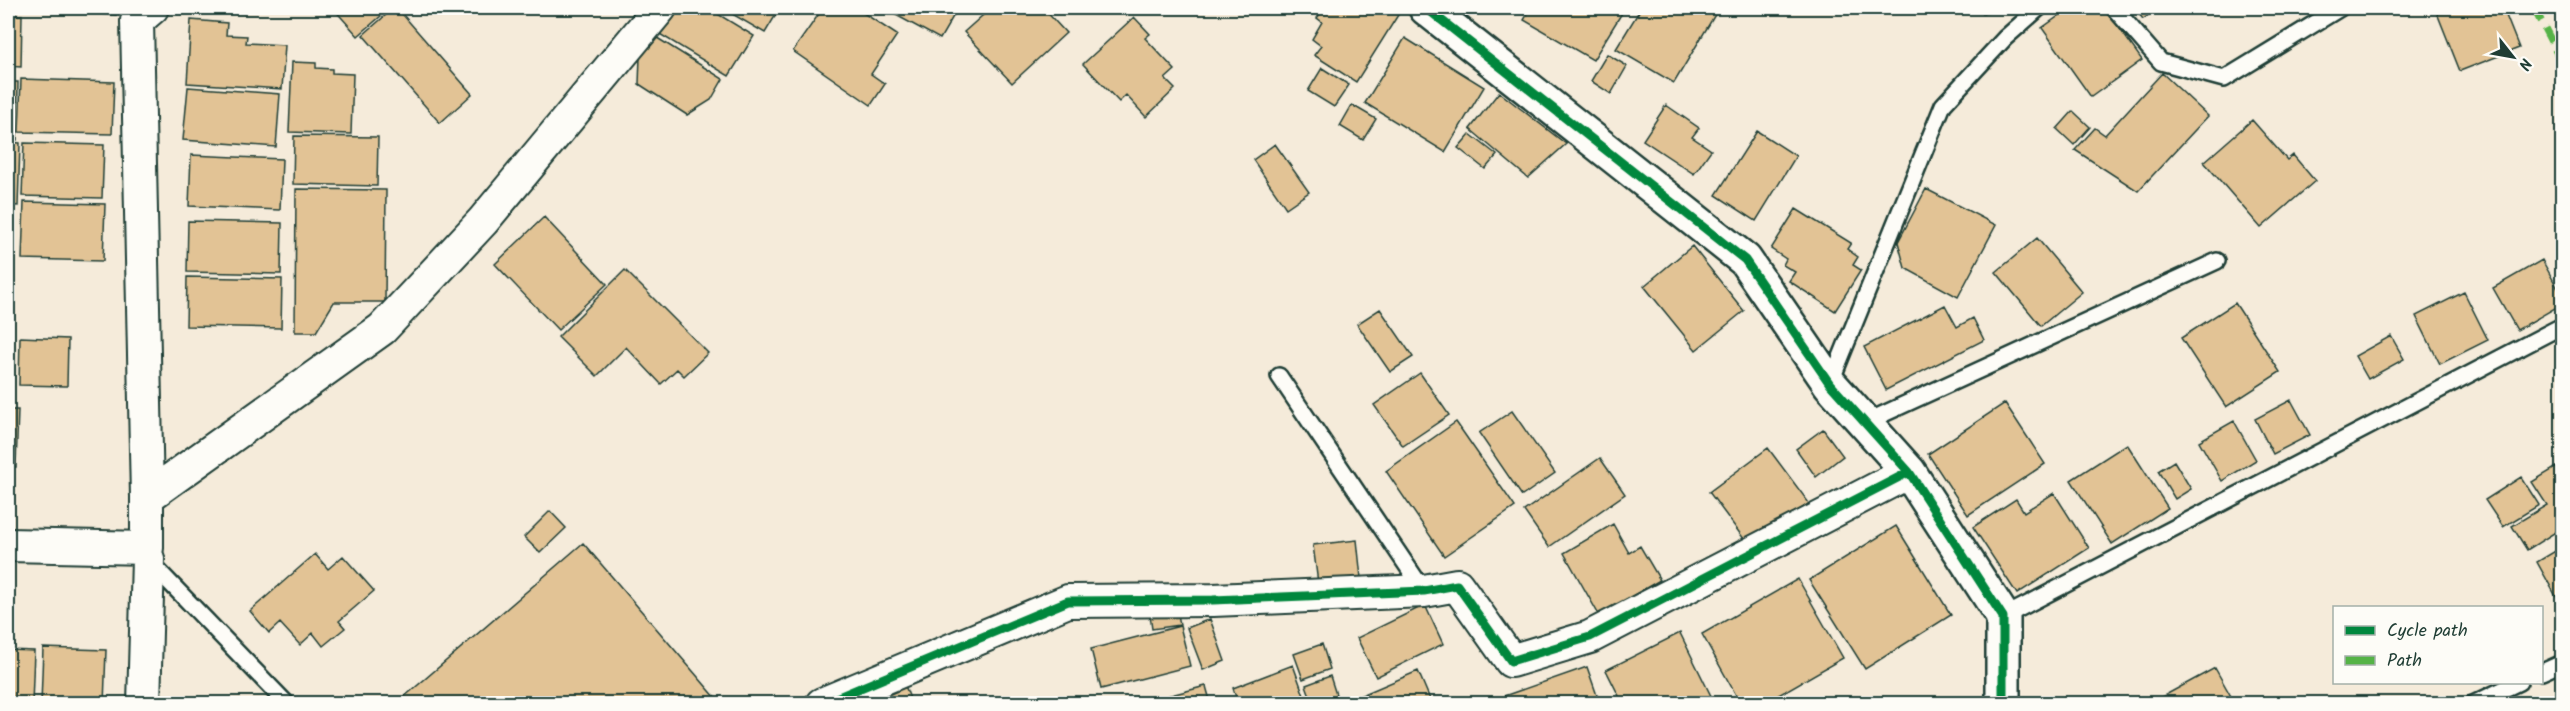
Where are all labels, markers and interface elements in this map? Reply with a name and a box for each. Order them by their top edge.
north arrow [2483,27,2543,87]
text: N [2511,53,2538,75]
legend [2333,606,2543,684]
text: Cycle path [2387,617,2468,646]
text: Path [2387,647,2422,676]

